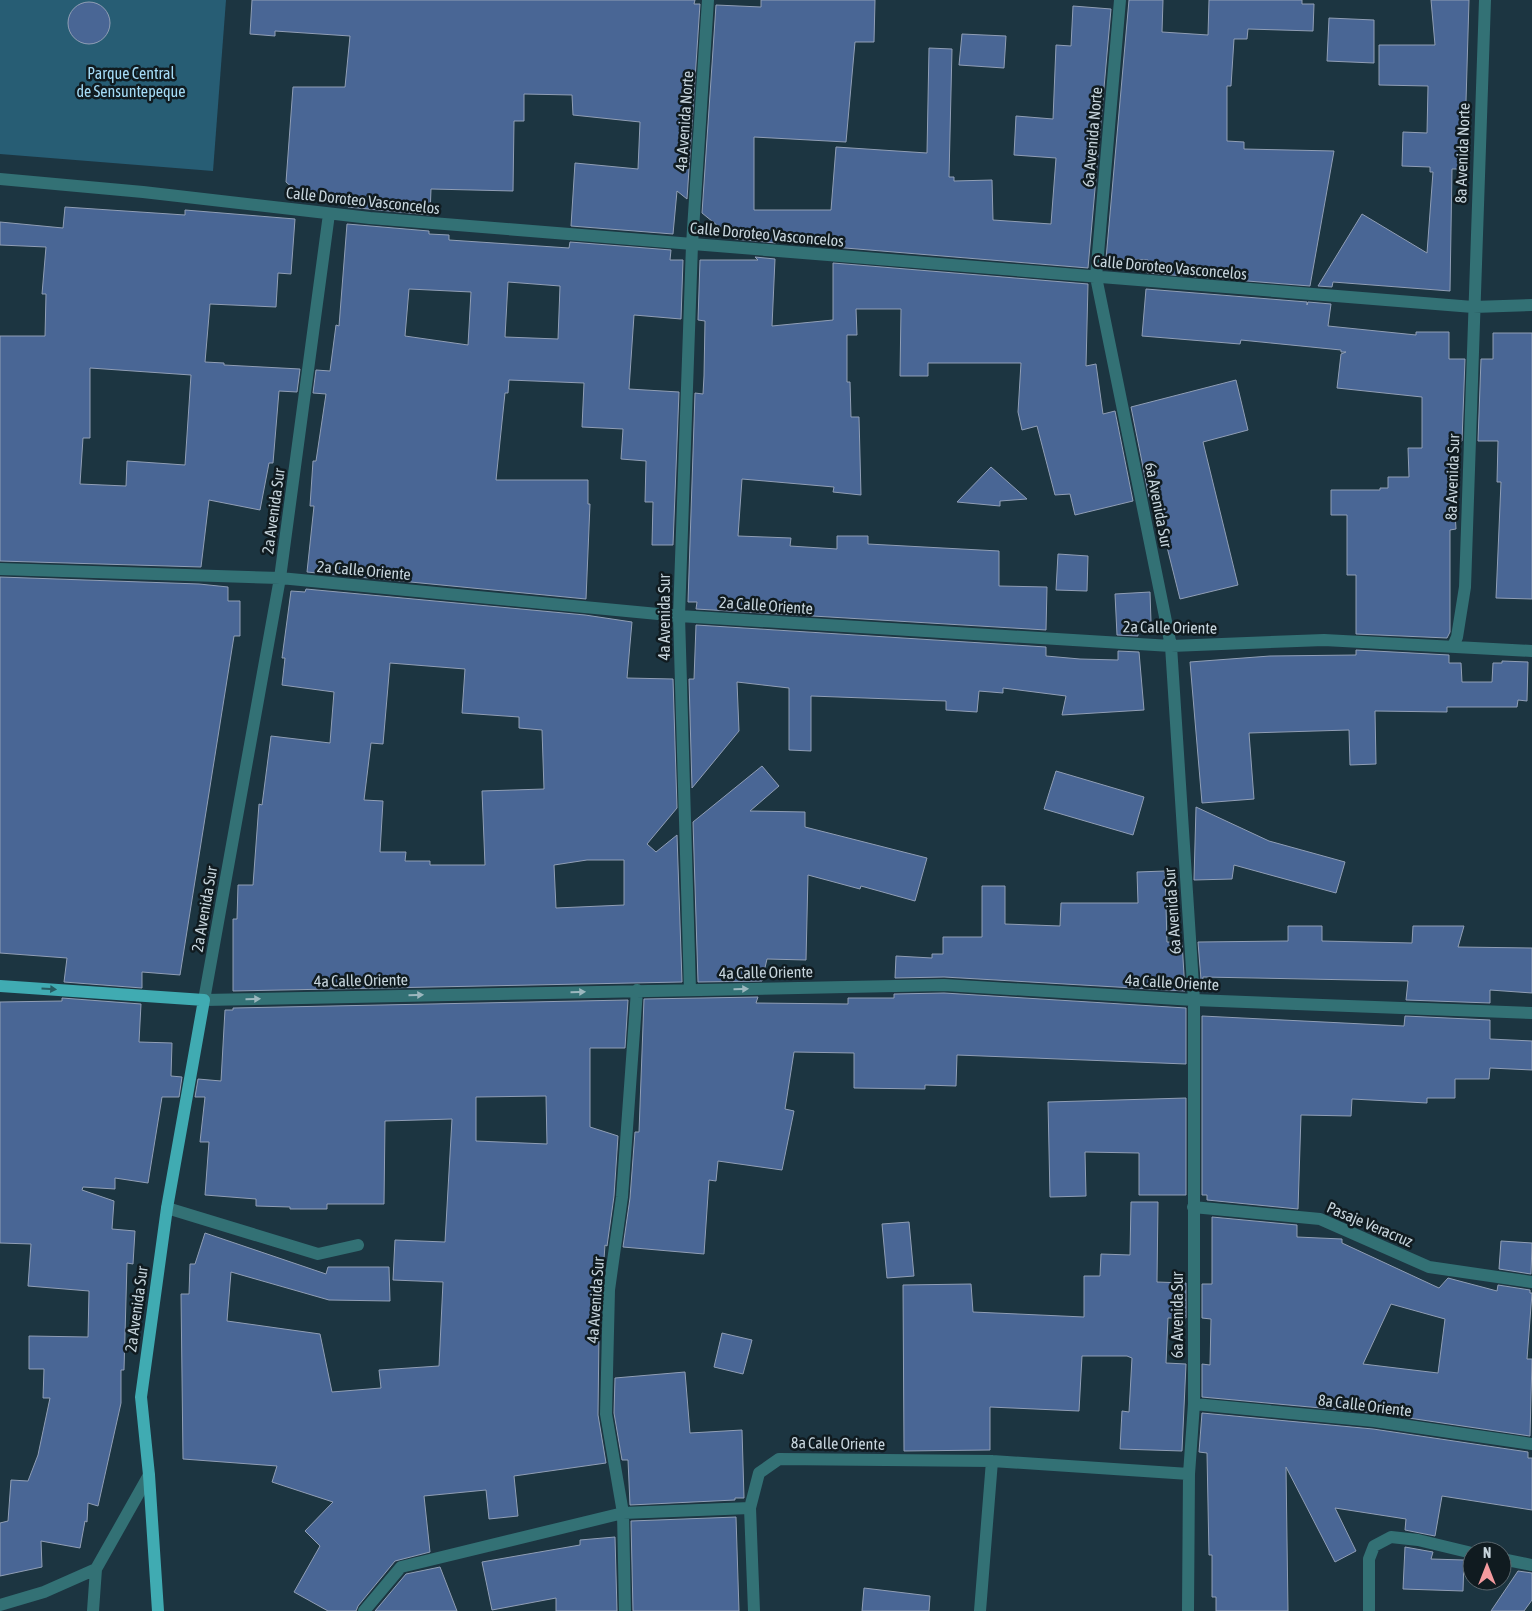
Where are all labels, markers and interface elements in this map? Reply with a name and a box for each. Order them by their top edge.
park label: Parque Central de Sensuntepeque [77,64,185,101]
street label: 4a Avenida Norte [672,70,696,172]
street label: 6a Avenida Norte [1079,86,1105,188]
street label: 8a Avenida Norte [1451,102,1473,204]
street label: Calle Doroteo Vasconcelos [285,183,441,217]
street label: Calle Doroteo Vasconcelos [689,218,845,250]
street label: Calle Doroteo Vasconcelos [1092,251,1248,283]
street label: 8a Avenida Sur [1441,433,1463,521]
street label: 6a Avenida Sur [1142,461,1176,549]
street label: 2a Avenida Sur [258,467,288,555]
street label: 2a Calle Oriente [316,557,412,583]
street label: 4a Avenida Sur [655,573,673,660]
street label: 2a Calle Oriente [718,593,814,617]
street label: 2a Calle Oriente [1123,617,1217,637]
street label: 2a Avenida Sur [188,865,220,953]
street label: 6a Avenida Sur [1160,867,1184,955]
street label: 4a Calle Oriente [719,962,813,982]
street label: 4a Calle Oriente [314,970,408,990]
street label: 4a Calle Oriente [1125,971,1219,993]
one-way arrow [733,984,749,992]
one-way arrow [41,986,57,994]
one-way arrow [570,988,586,996]
one-way arrow [408,991,424,999]
one-way arrow [245,995,261,1003]
street label: Pasaje Veracruz [1324,1198,1416,1251]
street label: 4a Avenida Sur [583,1256,607,1344]
street label: 2a Avenida Sur [121,1265,151,1353]
street label: 6a Avenida Sur [1168,1271,1186,1358]
street label: 8a Calle Oriente [1317,1390,1413,1420]
street label: 8a Calle Oriente [791,1433,885,1453]
north arrow [1462,1541,1512,1591]
text: N [1483,1545,1491,1561]

